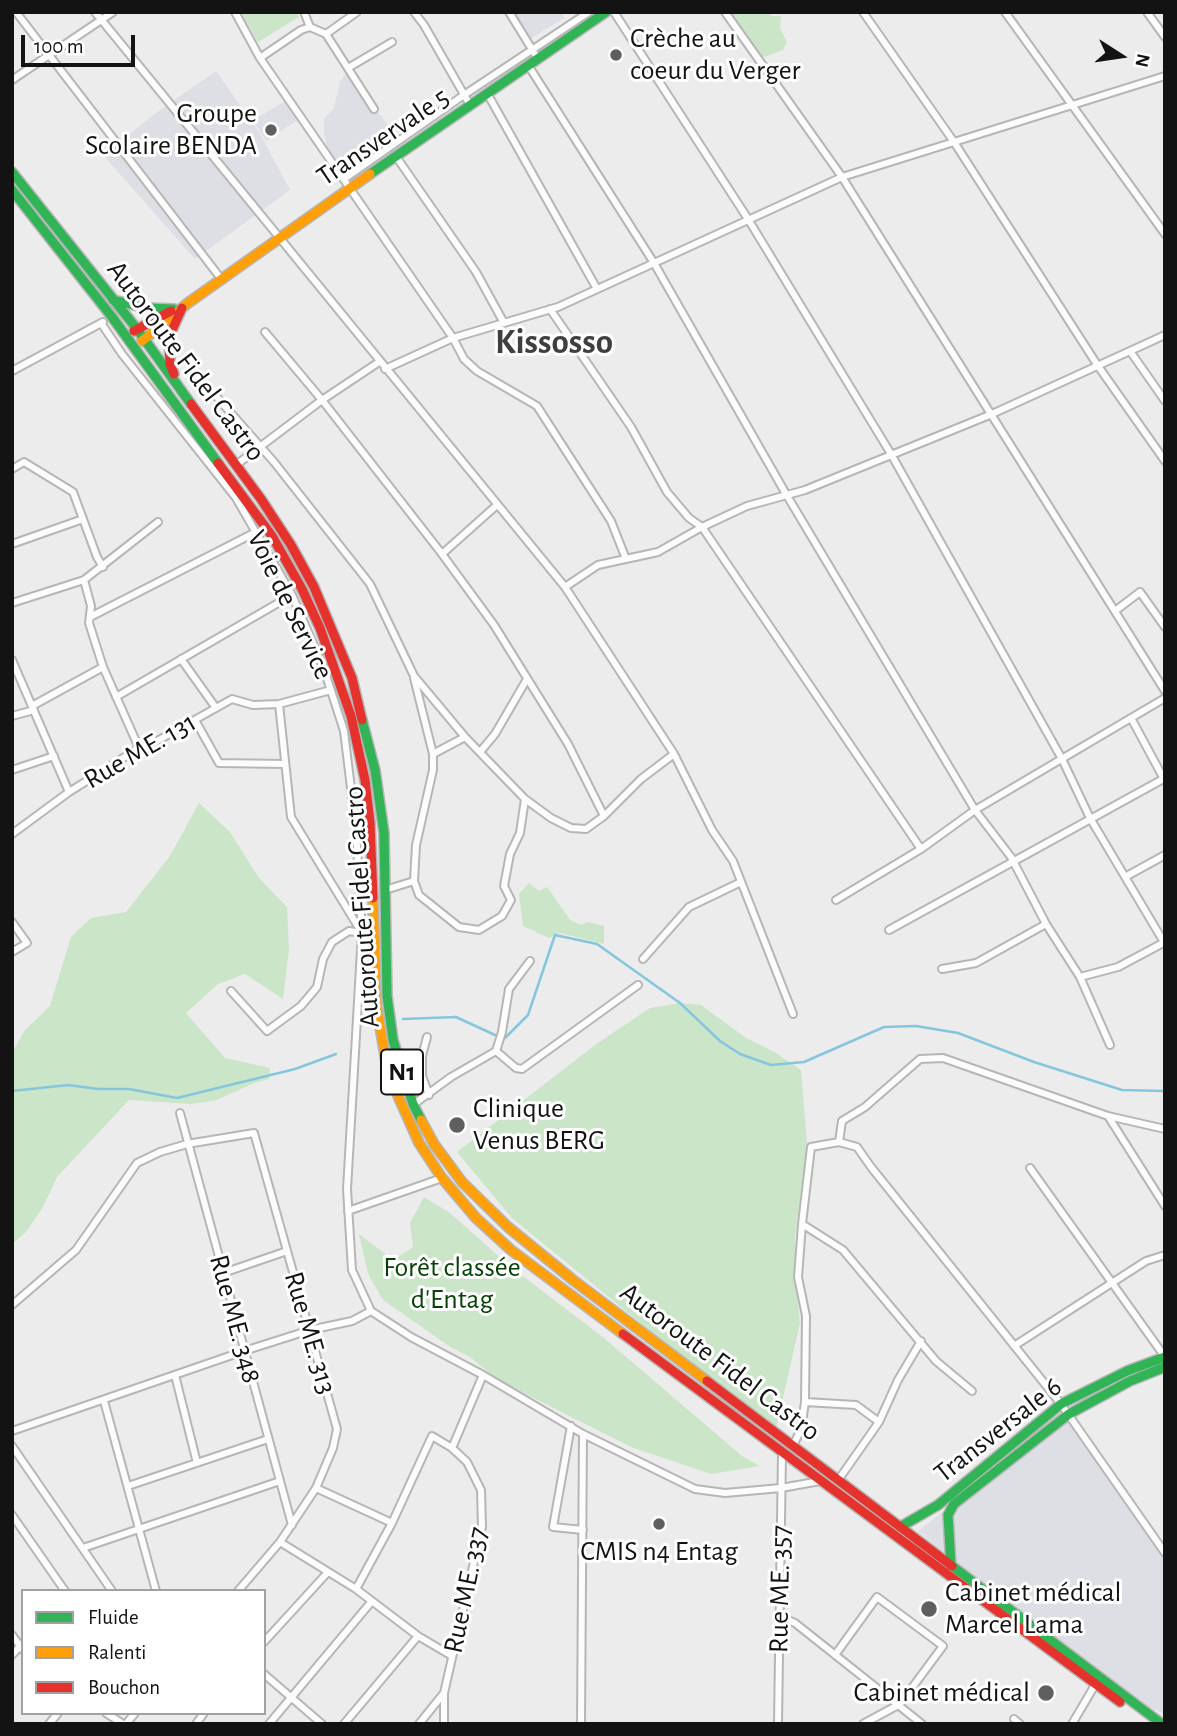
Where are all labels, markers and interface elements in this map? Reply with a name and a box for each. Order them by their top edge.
scale bar [24,21,138,65]
north arrow [1086,21,1156,91]
place label: Crèche au coeur du Verger [630,22,801,88]
text: 100 m [34,36,84,57]
marker: Crèche au coeur du Verger [608,47,624,63]
text: N [1131,52,1153,69]
street label: Transvervale 5 [310,80,456,194]
place label: Groupe Scolaire BENDA [85,97,257,163]
marker: Groupe Scolaire BENDA [263,122,279,138]
street label: Autoroute Fidel Castro [100,254,272,468]
district label: Kissosso [495,321,613,363]
street label: Voie de Service [239,525,341,685]
street label: Rue ME. 131 [78,705,202,797]
street label: Autoroute Fidel Castro [337,785,387,1029]
road number: N1 [381,1050,423,1094]
place label: Clinique Venus BERG [473,1092,605,1158]
marker: Clinique Venus BERG [447,1115,467,1135]
street label: Rue ME. 348 [202,1251,268,1387]
park label: Forêt classée d'Entag [383,1251,521,1317]
street label: Rue ME. 313 [276,1268,344,1398]
street label: Autoroute Fidel Castro [613,1276,827,1448]
street label: Transversale 6 [928,1370,1068,1490]
marker: CMIS n4 Entag [651,1516,667,1532]
street label: Rue ME. 337 [436,1524,496,1656]
street label: Rue ME. 357 [762,1525,798,1653]
place label: CMIS n4 Entag [580,1535,738,1569]
place label: Cabinet médical Marcel Lama [945,1576,1122,1642]
legend [21,1589,266,1715]
marker: Cabinet médical Marcel Lama [919,1599,939,1619]
text: Fluide [88,1607,139,1628]
text: Ralenti [88,1642,146,1663]
place label: Cabinet médical [853,1676,1030,1710]
text: Bouchon [88,1677,160,1698]
marker: Cabinet médical [1036,1683,1056,1703]

